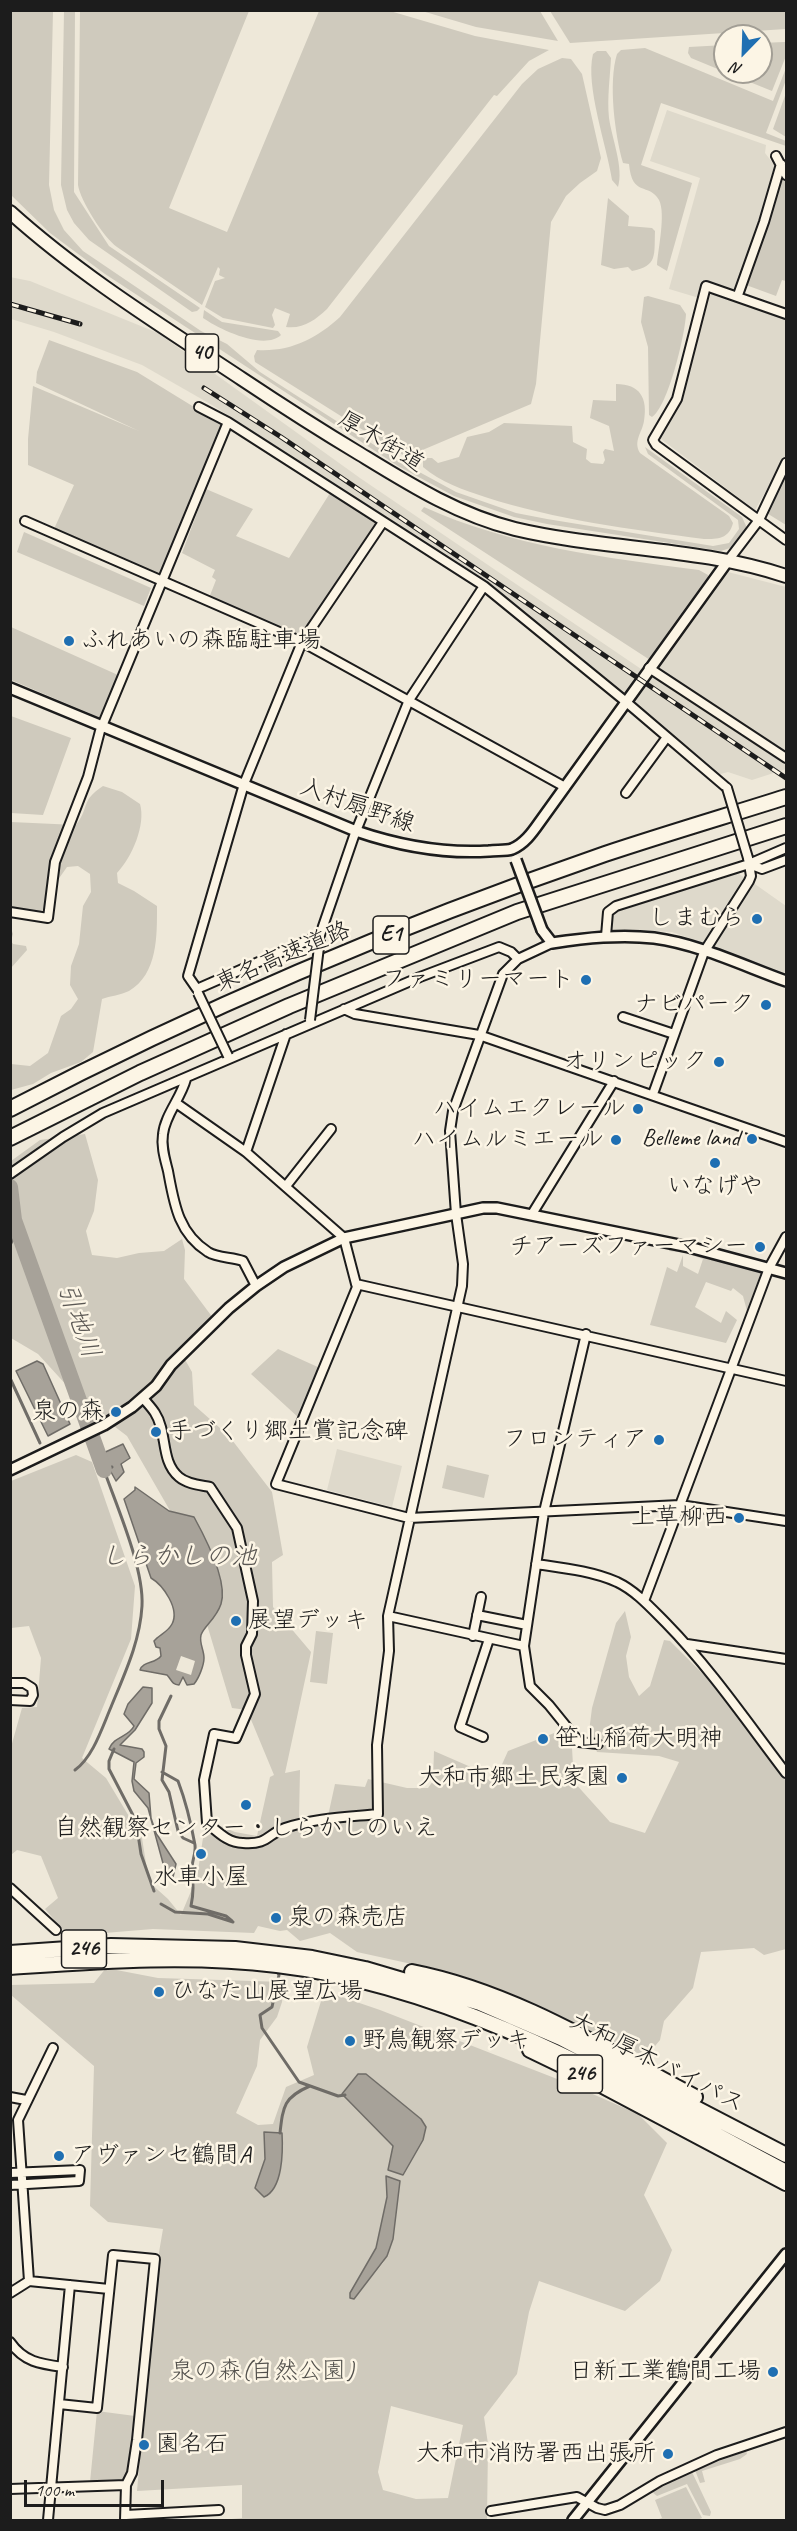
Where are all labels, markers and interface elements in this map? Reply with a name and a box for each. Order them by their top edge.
north arrow [713,24,773,84]
text: N [728,58,745,80]
road number: 40 [186,334,218,372]
street label: 厚木街道 [332,405,430,479]
place label: ふれあいの森臨駐車場 [81,627,321,655]
marker: ふれあいの森臨駐車場 [62,634,76,648]
street label: 入村扇野線 [296,773,418,839]
place label: しまむら [649,905,745,933]
marker: しまむら [750,912,764,926]
street label: 東名高速道路 [211,916,355,998]
road number: E1 [373,916,409,954]
place label: ファミリーマート [382,966,574,994]
marker: ファミリーマート [579,973,593,987]
place label: ナビパーク [634,991,754,1019]
marker: ナビパーク [759,998,773,1012]
place label: オリンピック [563,1048,707,1076]
marker: オリンピック [712,1055,726,1069]
place label: ハイムエクレール [433,1095,626,1123]
marker: ハイムエクレール [631,1102,645,1116]
place label: Belleme land [642,1125,740,1153]
place label: ハイムルミエール [412,1126,604,1154]
marker: Belleme land [745,1132,759,1146]
marker: ハイムルミエール [609,1133,623,1147]
marker: いなげや [708,1156,722,1170]
place label: いなげや [667,1173,763,1201]
place label: チアーズファーマシー [509,1233,748,1261]
marker: チアーズファーマシー [753,1240,767,1254]
water label: 引地川 [50,1279,106,1363]
place label: 泉の森 [32,1398,104,1426]
marker: 泉の森 [109,1405,123,1419]
place label: 手づくり郷土賞記念碑 [168,1418,408,1446]
marker: 手づくり郷土賞記念碑 [149,1425,163,1439]
place label: フロンティア [503,1426,647,1454]
marker: フロンティア [652,1433,666,1447]
place label: 上草柳西 [631,1504,727,1532]
marker: 上草柳西 [732,1511,746,1525]
water label: しらかしの池 [101,1541,257,1573]
place label: 展望デッキ [248,1607,368,1635]
marker: 展望デッキ [229,1614,243,1628]
place label: 笹山稲荷大明神 [555,1725,723,1753]
marker: 笹山稲荷大明神 [536,1732,550,1746]
place label: 大和市郷土民家園 [418,1764,610,1792]
marker: 大和市郷土民家園 [615,1771,629,1785]
marker: 自然観察センター・しらかしのいえ [239,1798,253,1812]
place label: 自然観察センター・しらかしのいえ [54,1815,438,1843]
marker: 水車小屋 [194,1847,208,1861]
place label: 水車小屋 [153,1864,249,1892]
place label: 泉の森売店 [288,1904,408,1932]
marker: 泉の森売店 [269,1911,283,1925]
road number: 246 [62,1930,106,1968]
place label: ひなた山展望広場 [171,1978,363,2006]
marker: ひなた山展望広場 [152,1985,166,1999]
street label: 大和厚木バイパス [565,2007,749,2119]
place label: 野鳥観察デッキ [362,2027,530,2055]
marker: 野鳥観察デッキ [343,2034,357,2048]
road number: 246 [558,2055,602,2093]
place label: アヴァンセ鶴間A [71,2142,251,2170]
marker: アヴァンセ鶴間A [52,2149,66,2163]
park label: 泉の森(自然公園) [170,2358,354,2386]
place label: 日新工業鶴間工場 [569,2358,761,2386]
marker: 日新工業鶴間工場 [766,2365,780,2379]
place label: 園名石 [156,2431,228,2459]
marker: 園名石 [137,2438,151,2452]
place label: 大和市消防署西出張所 [416,2440,656,2468]
marker: 大和市消防署西出張所 [661,2447,675,2461]
scale bar [27,2468,166,2506]
text: 100 m [35,2479,74,2501]

